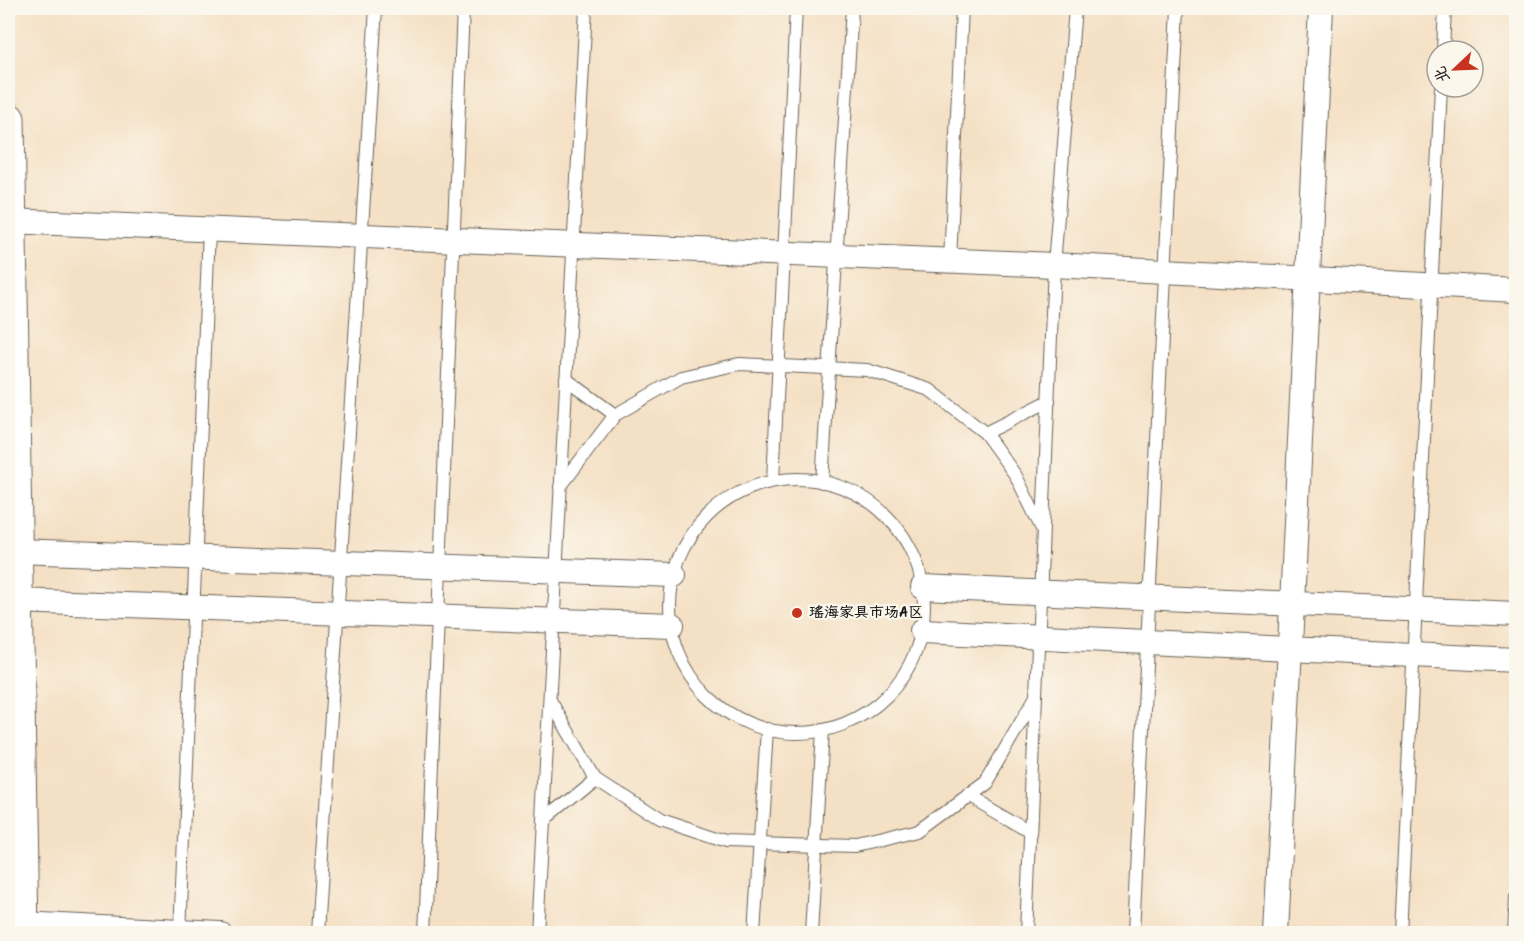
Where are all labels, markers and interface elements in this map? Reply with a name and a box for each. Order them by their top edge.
north arrow [1425,39,1485,99]
text: 北 [1428,62,1457,87]
place label: 瑶海家具市场A区 [809,601,923,625]
marker: 瑶海家具市场A区 [790,606,804,620]

